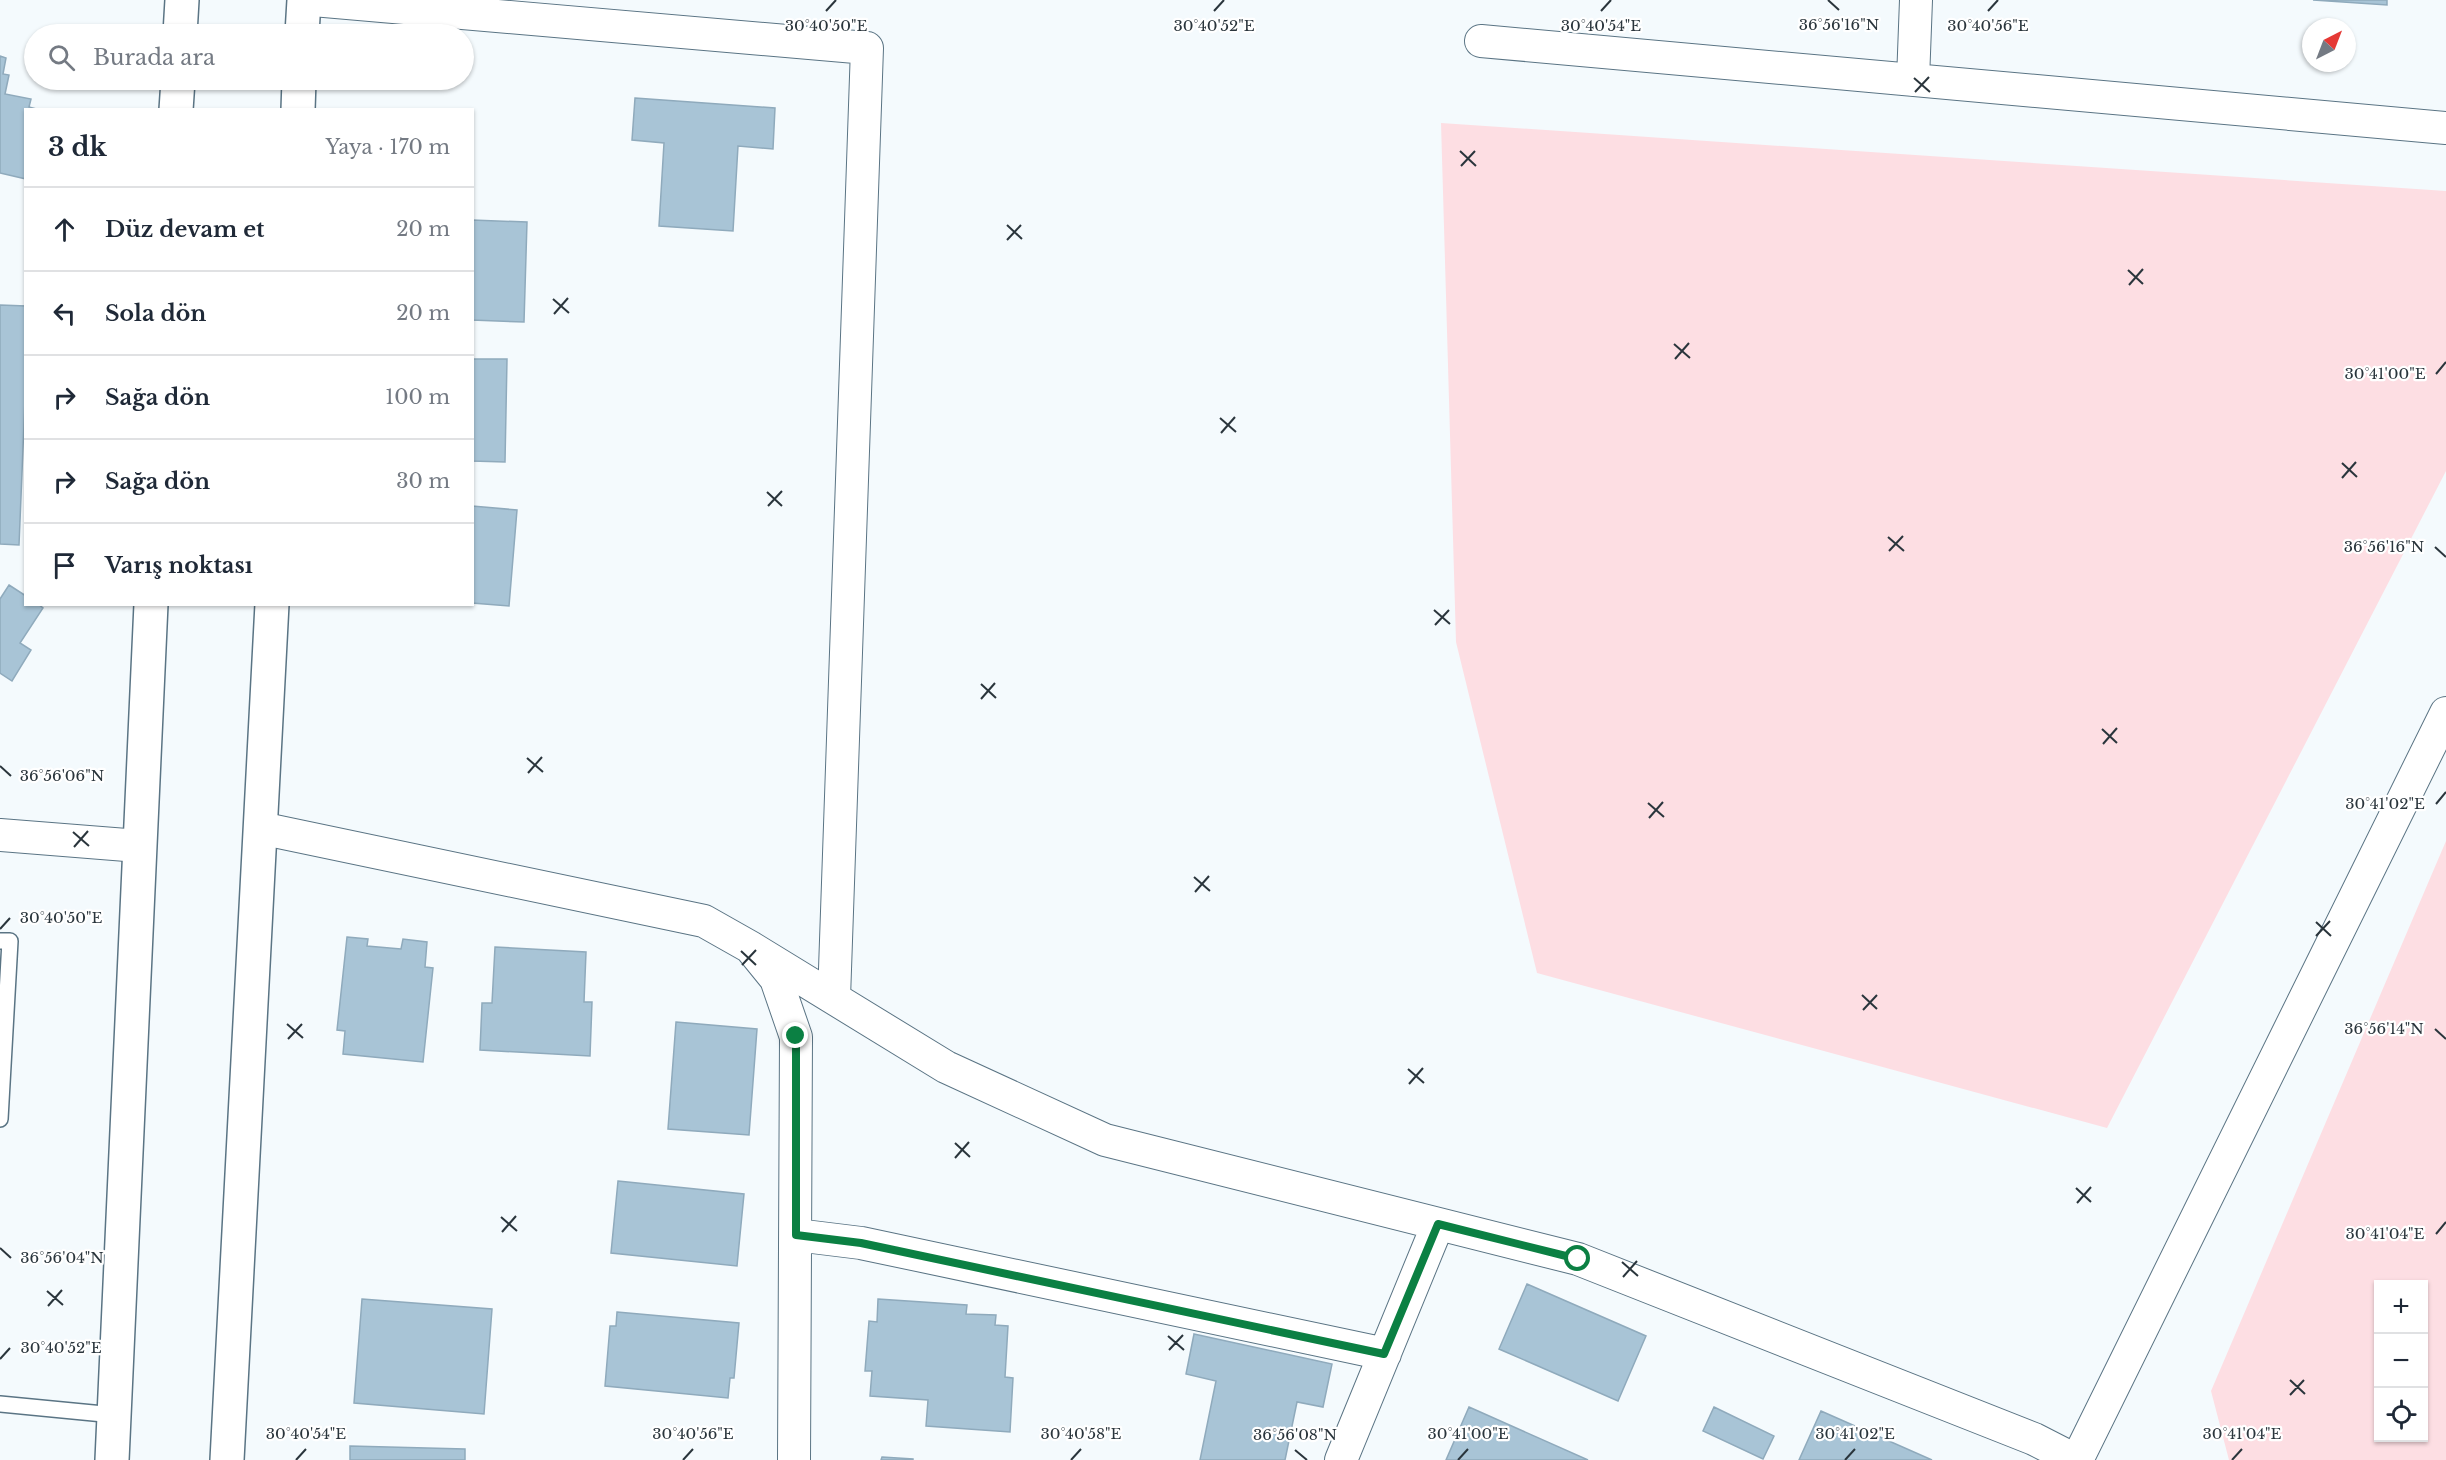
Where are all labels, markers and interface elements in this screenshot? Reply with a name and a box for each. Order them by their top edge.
text: 36°56'16"N [1799,15,1879,34]
text: 30°40'50"E [785,16,867,35]
text: 30°40'52"E [1173,16,1255,35]
text: 30°40'54"E [1561,16,1641,35]
text: 30°40'56"E [1947,16,2029,35]
north arrow [2302,18,2356,72]
search box [24,24,474,90]
icon: search [45,41,78,74]
text: Burada ara [93,44,215,71]
text: 3 dk [48,131,107,163]
text: Yaya · 170 m [326,135,450,159]
icon: ahead [48,213,81,246]
text: Düz devam et [105,216,265,243]
text: 20 m [396,217,450,241]
icon: left [48,297,81,330]
text: Sola dön [105,300,206,327]
text: 20 m [396,301,450,325]
text: 30°41'00"E [2344,364,2426,383]
icon: right [48,381,81,414]
text: Sağa dön [105,384,210,411]
text: 100 m [385,385,450,409]
icon: right [48,465,81,498]
text: Sağa dön [105,468,210,495]
text: 30 m [396,469,450,493]
text: 36°56'16"N [2344,537,2424,556]
icon: arrive [48,549,81,582]
text: Varış noktası [105,552,253,579]
text: 36°56'06"N [20,766,104,785]
text: 30°41'02"E [2345,794,2425,813]
text: 30°40'50"E [20,908,102,927]
text: 36°56'14"N [2344,1019,2424,1038]
route end [782,1022,808,1048]
text: 30°41'04"E [2346,1224,2425,1243]
route start [1564,1245,1590,1271]
text: 36°56'04"N [20,1248,104,1267]
map controls [2374,1280,2428,1442]
button: + [2374,1280,2428,1334]
button: − [2374,1334,2428,1388]
text: 30°40'52"E [20,1338,102,1357]
button: locate [2374,1388,2428,1442]
text: 30°40'54"E [266,1424,346,1443]
text: 30°40'56"E [652,1424,734,1443]
text: 30°40'58"E [1041,1424,1122,1443]
text: 30°41'00"E [1427,1424,1509,1443]
text: 30°41'02"E [1815,1424,1895,1443]
text: 30°41'04"E [2203,1424,2282,1443]
text: 36°56'08"N [1253,1425,1337,1444]

